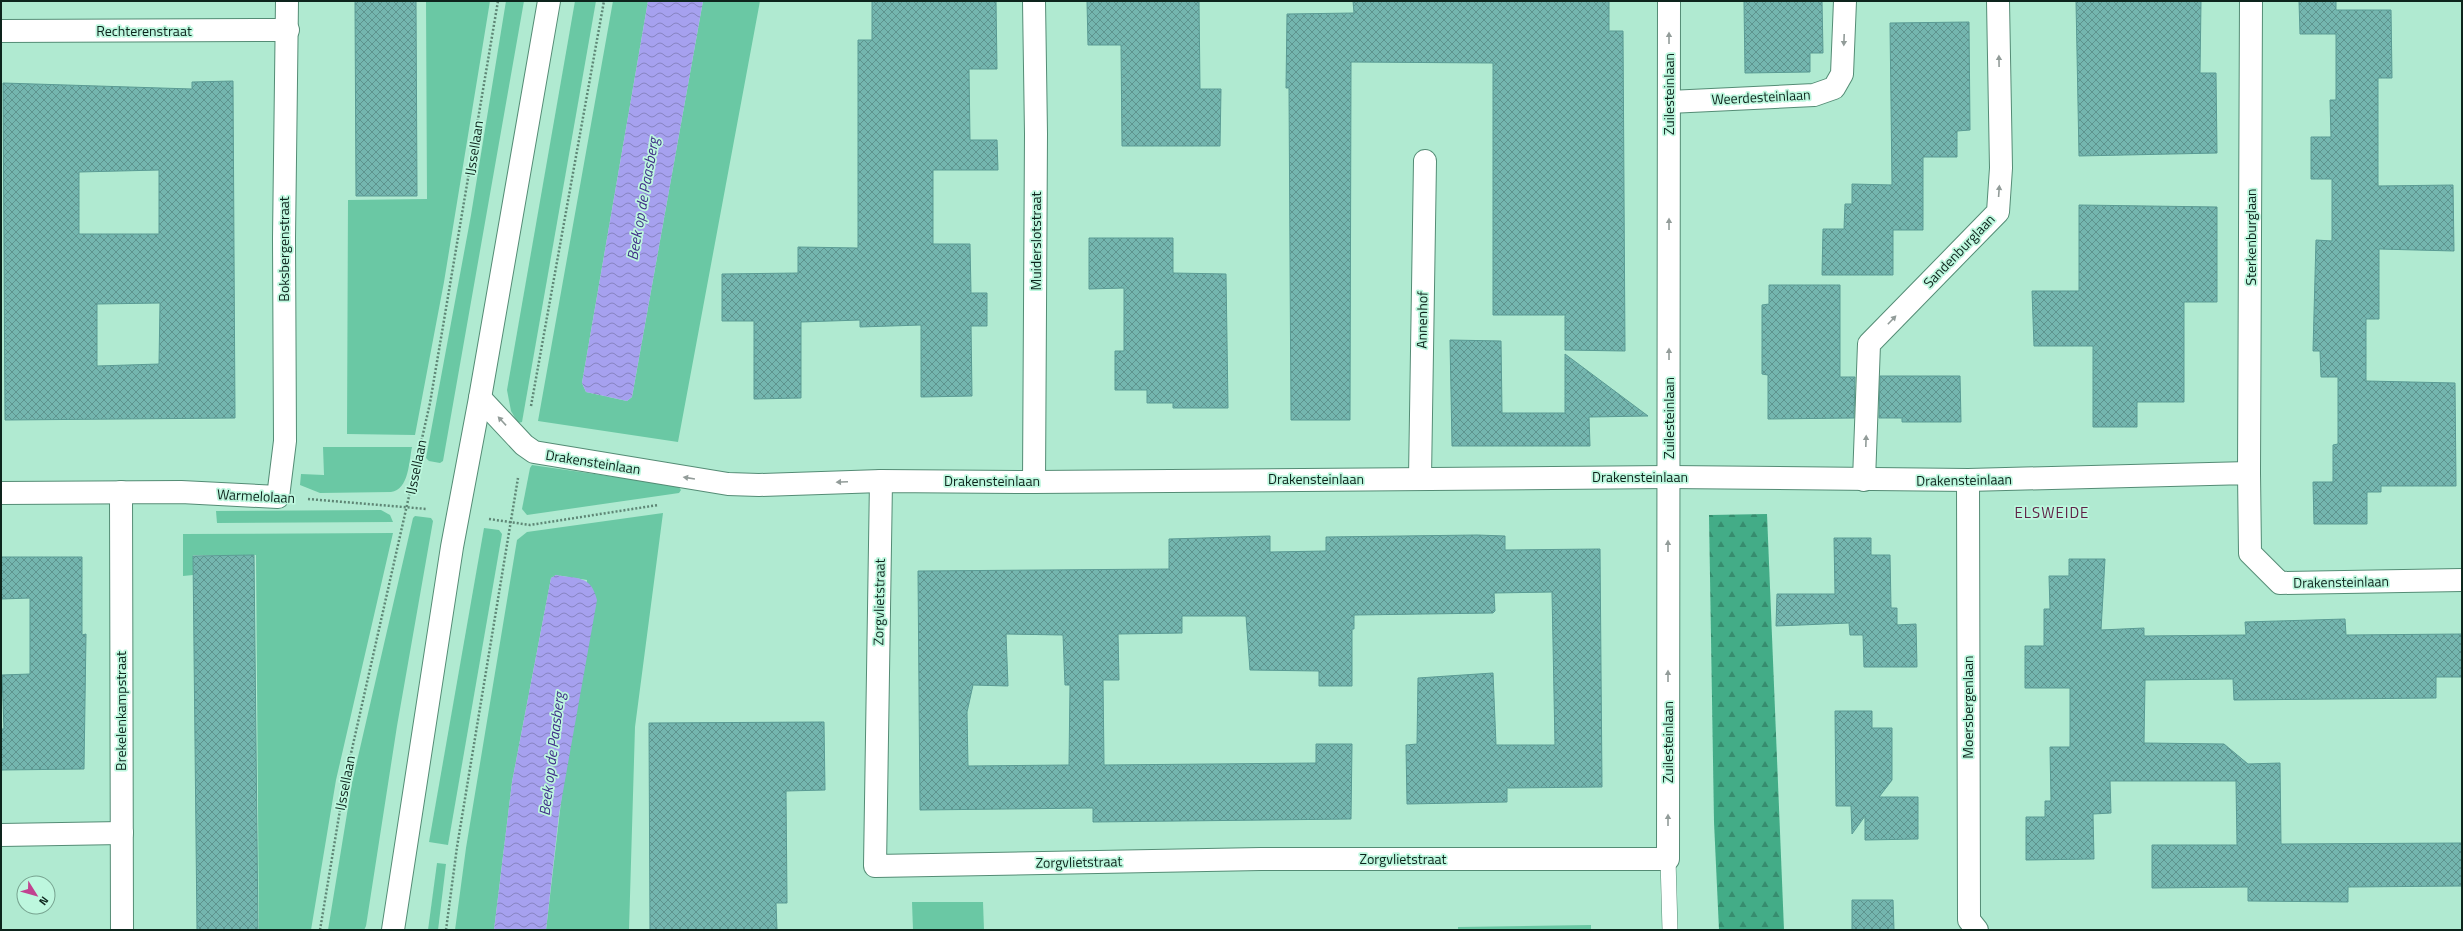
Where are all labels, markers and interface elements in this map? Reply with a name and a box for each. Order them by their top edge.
street label: Rechterenstraat [96,20,192,41]
one-way arrow [1666,31,1672,44]
one-way arrow [1840,34,1847,46]
street label: Zuilesteinlaan [1658,53,1679,135]
one-way arrow [1996,54,2002,67]
street label: Weerdesteinlaan [1711,83,1811,110]
street label: IJssellaan [459,119,488,177]
water label: Beek op de Paasberg [620,134,665,262]
one-way arrow [1995,185,2002,197]
street label: Sterkenburglaan [2240,189,2261,285]
street label: Muiderslotstraat [1025,192,1046,290]
street label: Boksbergenstraat [273,196,294,302]
street label: Sandenburglaan [1918,209,1999,292]
one-way arrow [1666,217,1672,230]
street label: Annenhof [1410,291,1433,349]
one-way arrow [1887,315,1897,325]
one-way arrow [1666,347,1672,360]
street label: Zuilesteinlaan [1658,377,1679,459]
one-way arrow [498,417,507,426]
one-way arrow [1862,435,1869,447]
street label: IJssellaan [399,438,432,496]
street label: Drakensteinlaan [544,444,642,479]
street label: Drakensteinlaan [1592,466,1688,487]
street label: Drakensteinlaan [1268,468,1364,489]
street label: Drakensteinlaan [1916,468,2012,491]
street label: Drakensteinlaan [944,470,1040,491]
one-way arrow [683,475,695,481]
one-way arrow [835,479,848,485]
street label: Warmelolaan [216,483,296,508]
district label: ELSWEIDE [2015,501,2089,524]
one-way arrow [1665,539,1671,552]
street label: Zorgvlietstraat [867,558,890,646]
street label: Drakensteinlaan [2293,570,2389,593]
street label: Brekelenkampstraat [110,651,131,771]
street label: Moersbergenlaan [1957,655,1978,759]
one-way arrow [1665,669,1671,682]
water label: Beek op de Paasberg [533,689,571,817]
street label: Zuilesteinlaan [1657,701,1678,783]
street label: IJssellaan [329,754,360,812]
one-way arrow [1665,813,1671,826]
street label: Zorgvlietstraat [1360,848,1447,869]
street label: Zorgvlietstraat [1035,850,1123,873]
north arrow [16,875,56,915]
text: N [35,893,53,909]

